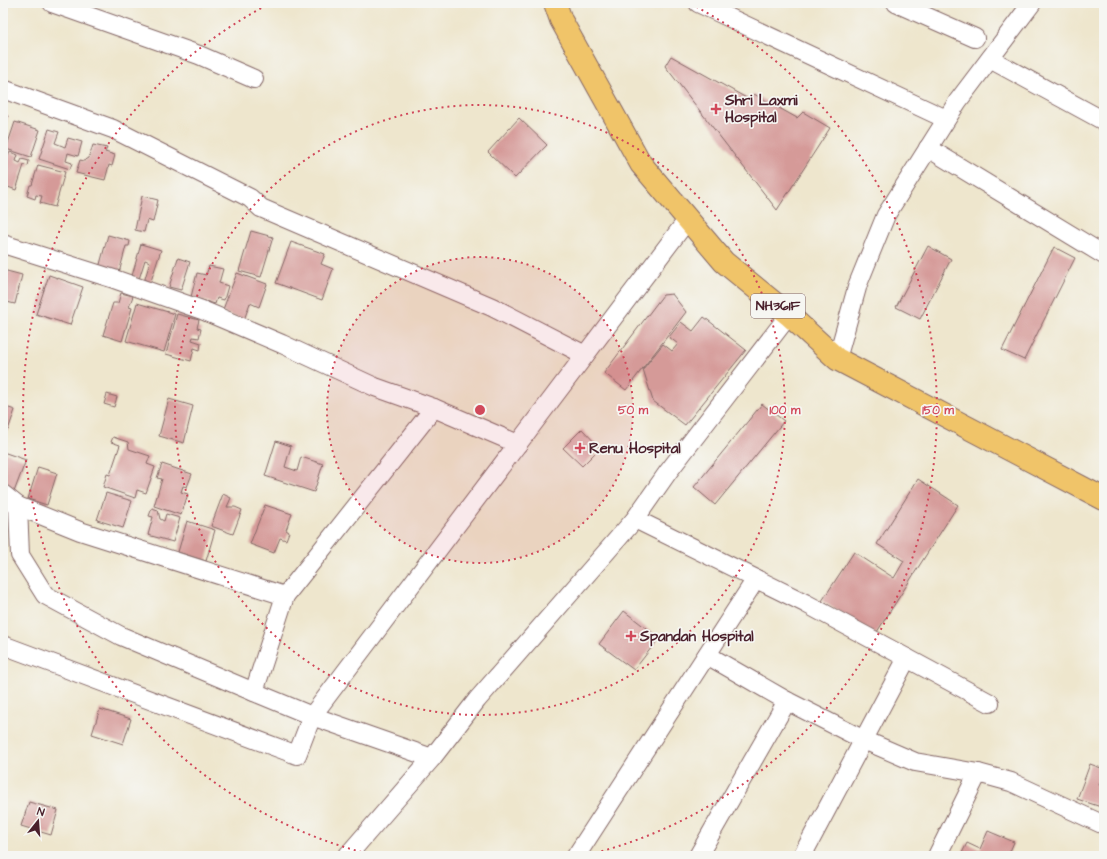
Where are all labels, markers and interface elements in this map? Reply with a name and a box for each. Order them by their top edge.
place label: Shri Laxmi Hospital [724,90,798,128]
marker: Shri Laxmi Hospital [710,103,722,115]
road number: NH361F [751,294,805,318]
text: 50 m [618,402,649,419]
text: 100 m [770,402,801,419]
text: 150 m [922,402,955,419]
centre of rings [473,403,487,417]
place label: Renu Hospital [589,438,681,459]
marker: Renu Hospital [574,442,586,454]
place label: Spandan Hospital [639,626,754,647]
marker: Spandan Hospital [625,630,637,642]
north arrow [18,801,58,841]
text: N [35,804,46,820]

